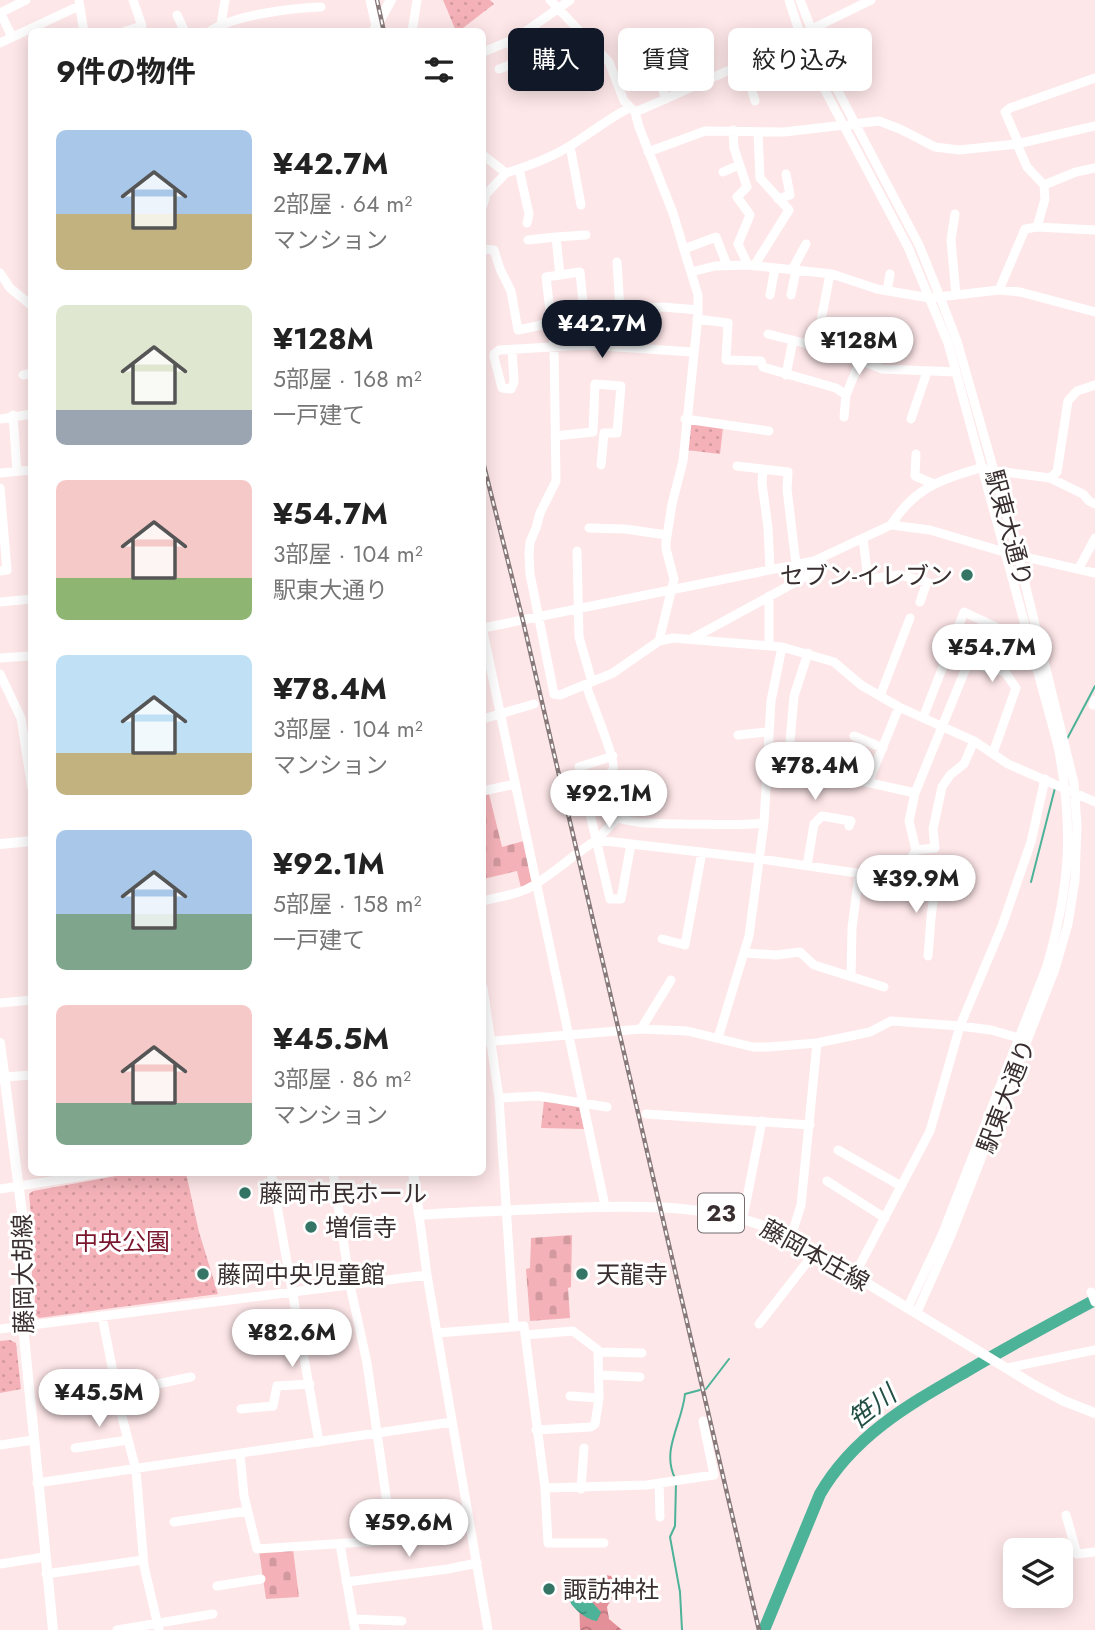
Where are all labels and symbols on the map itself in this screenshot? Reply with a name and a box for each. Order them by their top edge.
pin: ¥42.7M [545,300,659,360]
pin: ¥128M [810,318,908,377]
street label: 駅東大通り [977,466,1041,590]
place label: セブン-イレブン [780,558,953,593]
marker: セブン-イレブン [959,567,975,583]
pin: ¥54.7M [935,624,1049,684]
pin: ¥78.4M [758,742,872,802]
pin: ¥92.1M [552,770,666,830]
pin: ¥39.9M [859,856,973,915]
street label: 駅東大通り [968,1034,1044,1158]
place label: 藤岡市民ホール [259,1176,427,1211]
marker: 藤岡市民ホール [237,1185,253,1201]
road number: 23 [698,1194,744,1232]
place label: 増信寺 [325,1210,397,1245]
street label: 藤岡本庄線 [754,1211,876,1299]
street label: 藤岡大胡線 [4,1214,42,1334]
marker: 増信寺 [303,1219,319,1235]
park label: 中央公園 [74,1224,170,1259]
place label: 藤岡中央児童館 [217,1257,385,1292]
place label: 天龍寺 [596,1257,668,1292]
marker: 藤岡中央児童館 [195,1266,211,1282]
marker: 天龍寺 [574,1266,590,1282]
pin: ¥82.6M [235,1310,349,1369]
pin: ¥45.5M [42,1370,156,1429]
water label: 笹川 [840,1374,907,1438]
pin: ¥59.6M [352,1500,466,1559]
place label: 諏訪神社 [563,1572,659,1607]
marker: 諏訪神社 [541,1581,557,1597]

